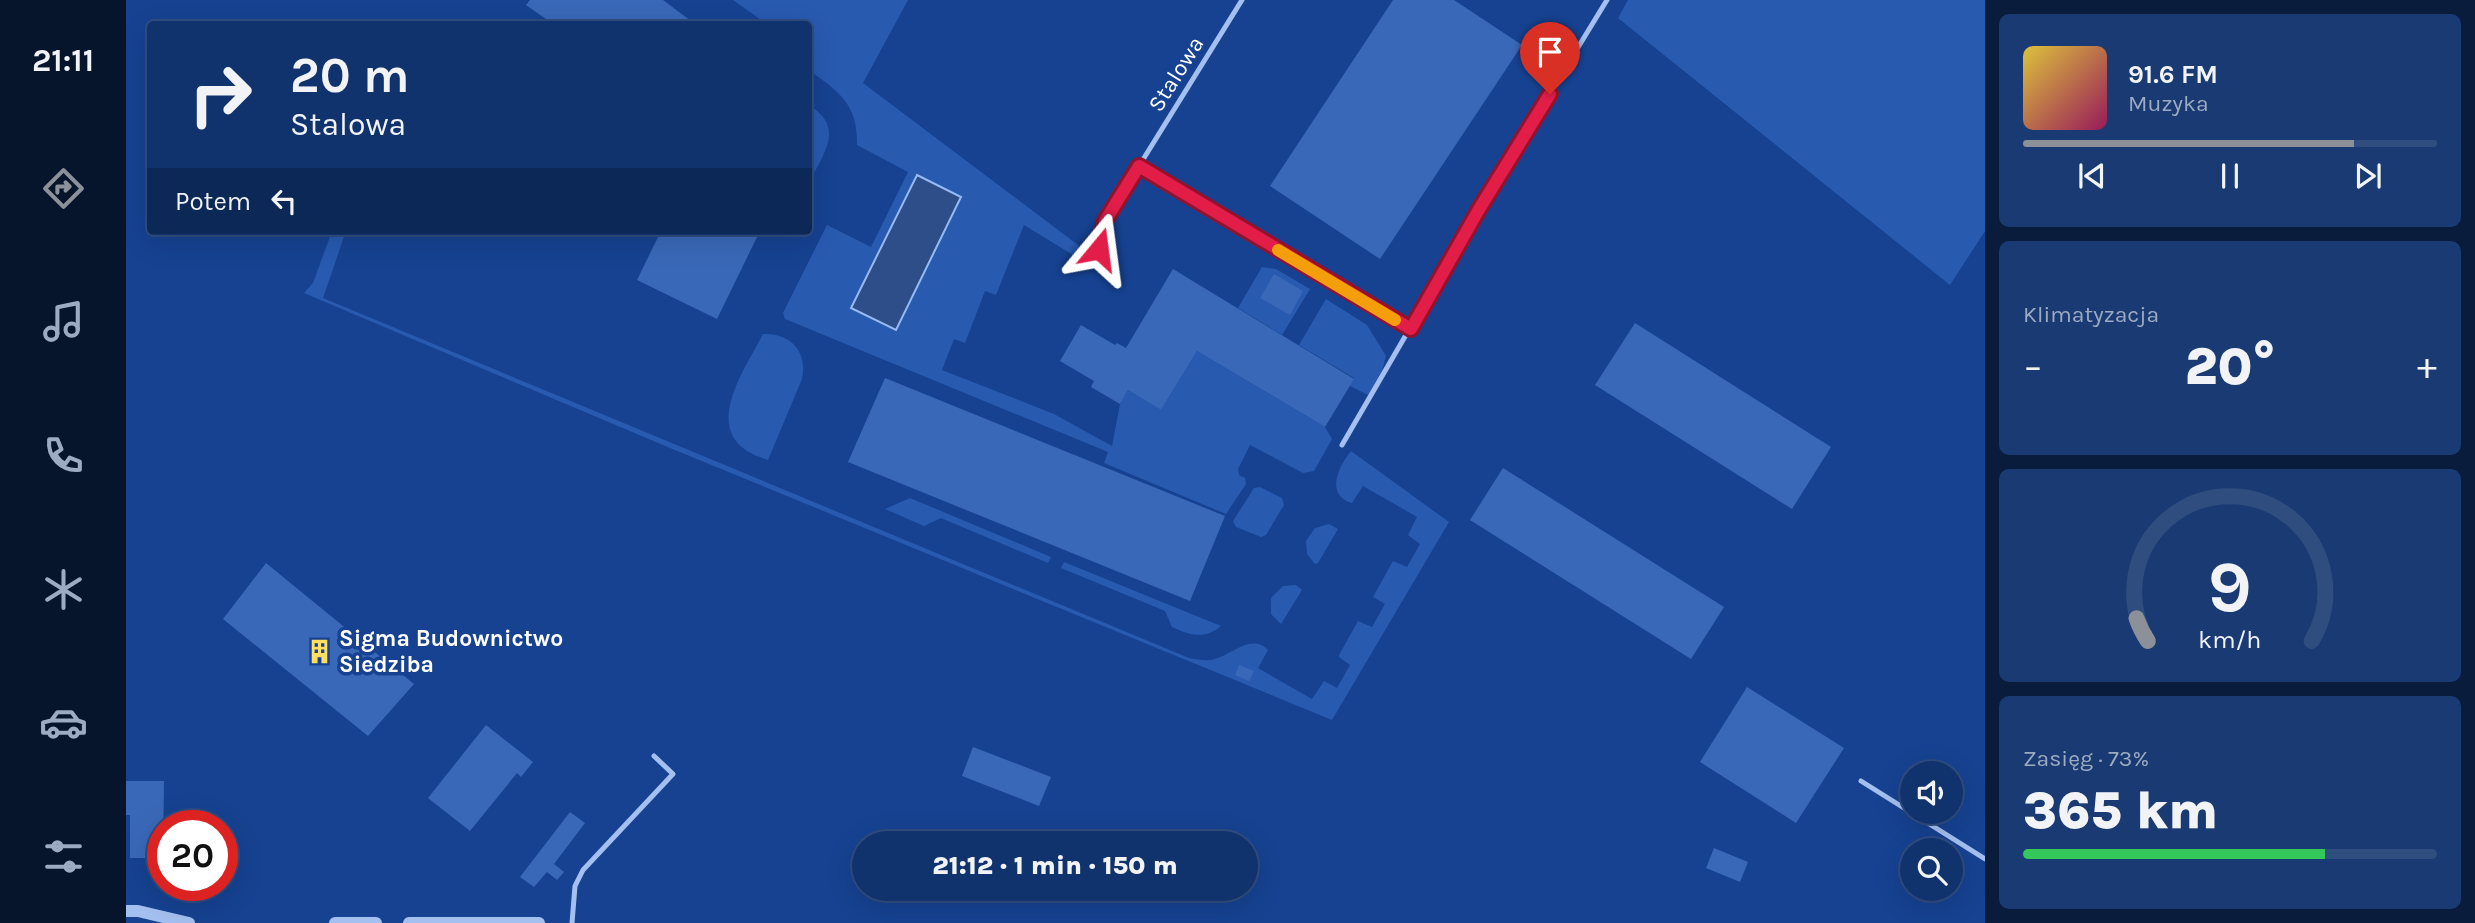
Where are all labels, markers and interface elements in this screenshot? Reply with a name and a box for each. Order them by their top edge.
pin [1520,22,1580,94]
street label: Stalowa [1142,31,1210,117]
icon: arrive [1531,33,1569,71]
text: 21:11 [32,42,94,79]
text: 20 m [290,47,410,104]
icon: right [175,49,266,140]
text: 91.6 FM [2128,59,2218,90]
text: Muzyka [2128,90,2209,117]
text: Stalowa [290,106,406,143]
icon: previous [2073,157,2111,195]
icon: pause [2211,157,2249,195]
icon: next [2349,157,2387,195]
icon: directions [39,164,88,213]
icon: left [265,182,303,220]
text: Potem [175,186,251,217]
position arrow [1062,212,1136,286]
icon: music [39,297,88,346]
text: Klimatyzacja [2023,301,2159,328]
text: 20° [2185,336,2275,397]
text: − [2023,344,2043,389]
text: + [2417,344,2437,389]
icon: phone [39,431,88,480]
text: 9 [2208,545,2252,630]
icon: climate [39,565,88,614]
place label: Sigma Budownictwo Siedziba [339,625,563,678]
text: km/h [2198,625,2262,654]
building icon: Sigma Budownictwo Siedziba [305,637,333,665]
icon: car [39,698,88,747]
text: Zasięg · 73% [2023,745,2149,772]
map controls [1900,761,1963,901]
button: sound [1900,761,1963,824]
text: 365 km [2023,780,2218,841]
speed limit sign: 20 [147,810,238,901]
icon: filters [39,832,88,881]
button: search [1900,838,1963,901]
text: 21:12 · 1 min · 150 m [932,850,1178,881]

